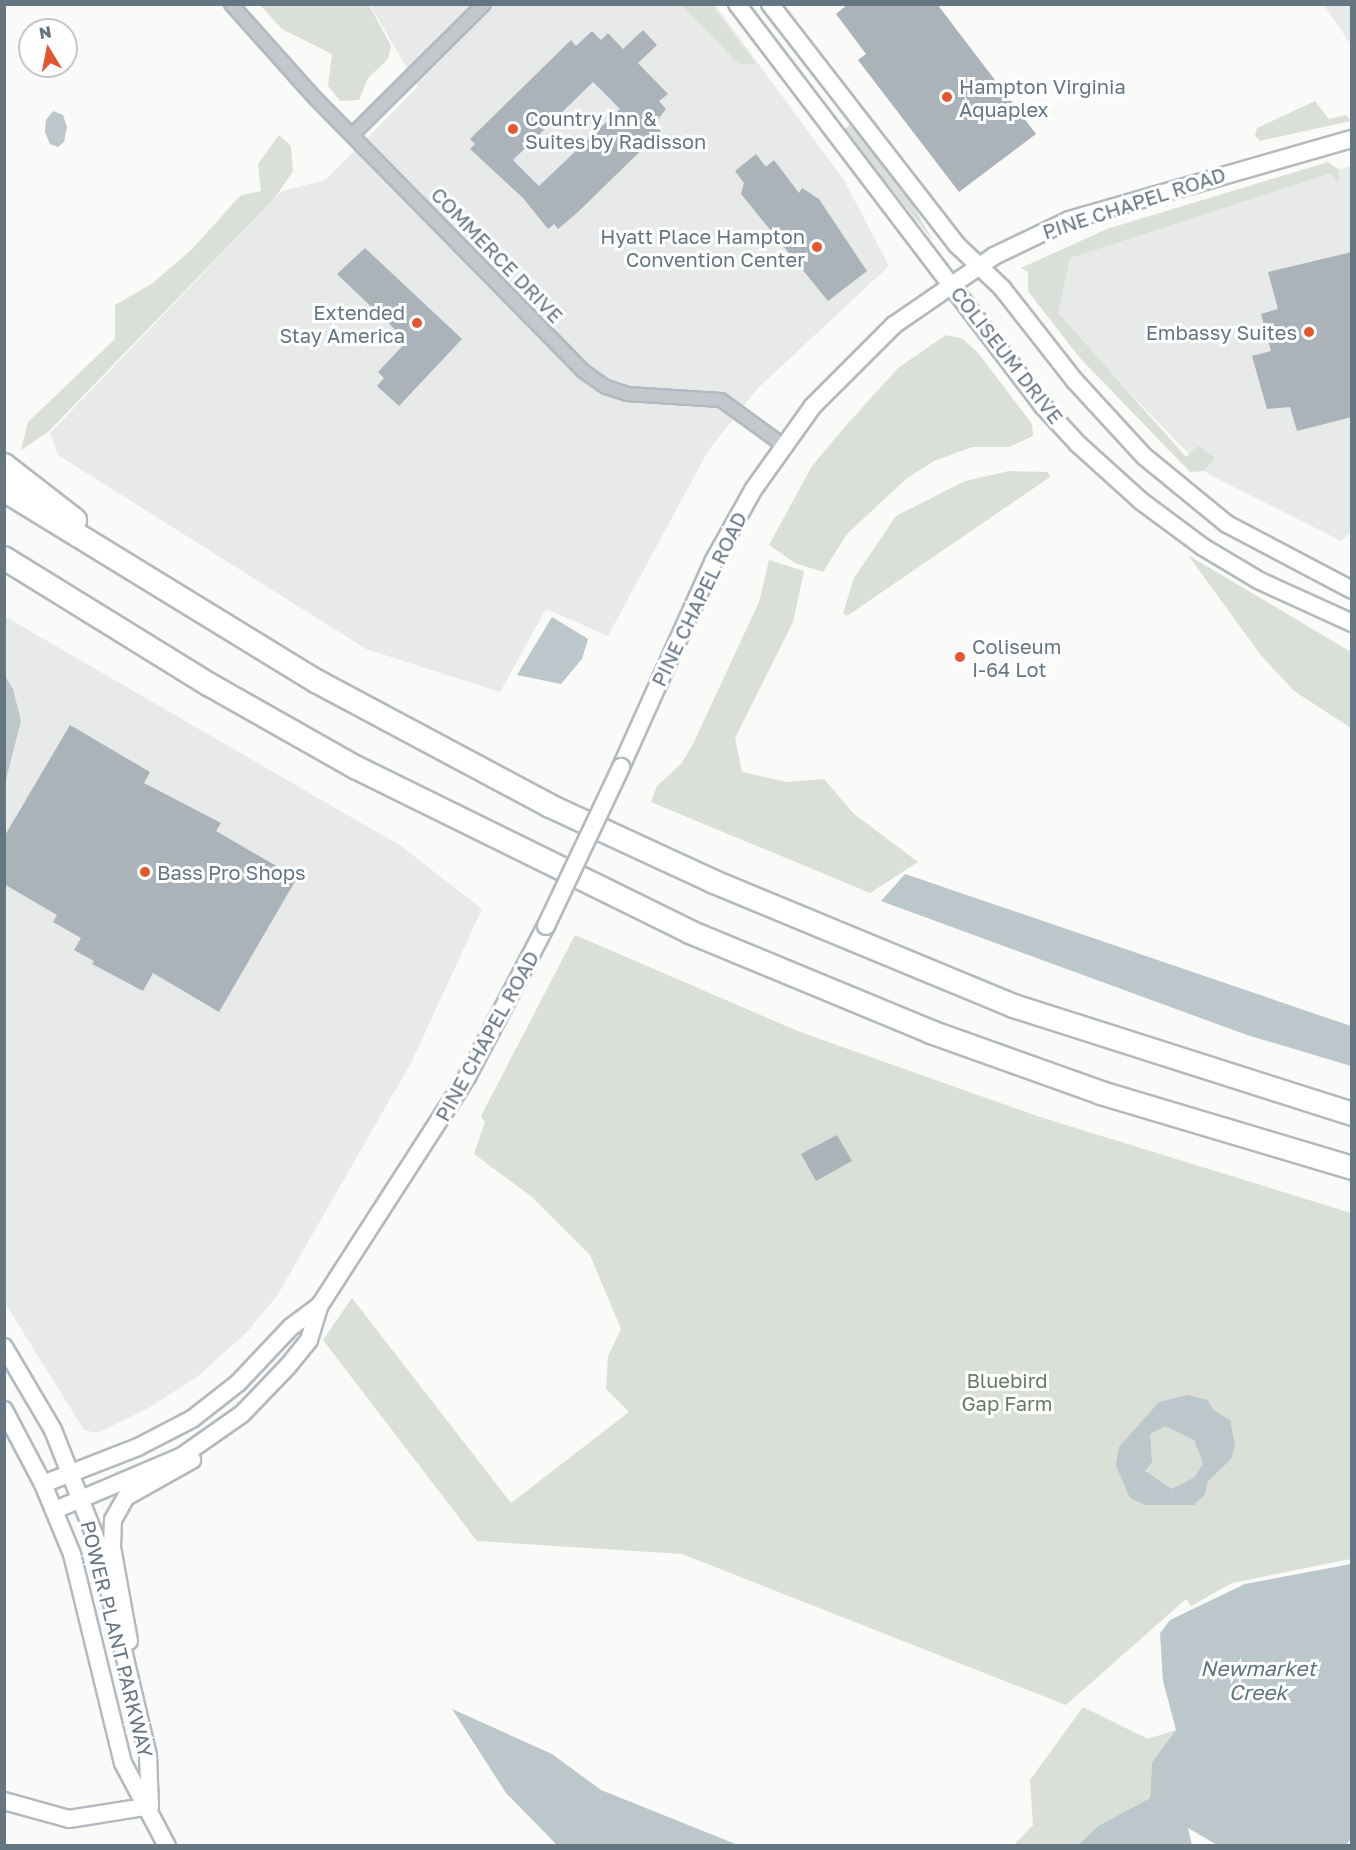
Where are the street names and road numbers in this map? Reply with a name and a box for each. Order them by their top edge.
street label: PINE CHAPEL ROAD [1039,162,1229,244]
street label: COMMERCE DRIVE [426,182,568,328]
street label: COLISEUM DRIVE [946,282,1068,428]
street label: PINE CHAPEL ROAD [646,508,752,690]
street label: PINE CHAPEL ROAD [430,947,544,1125]
street label: POWER PLANT PARKWAY [76,1518,158,1760]

